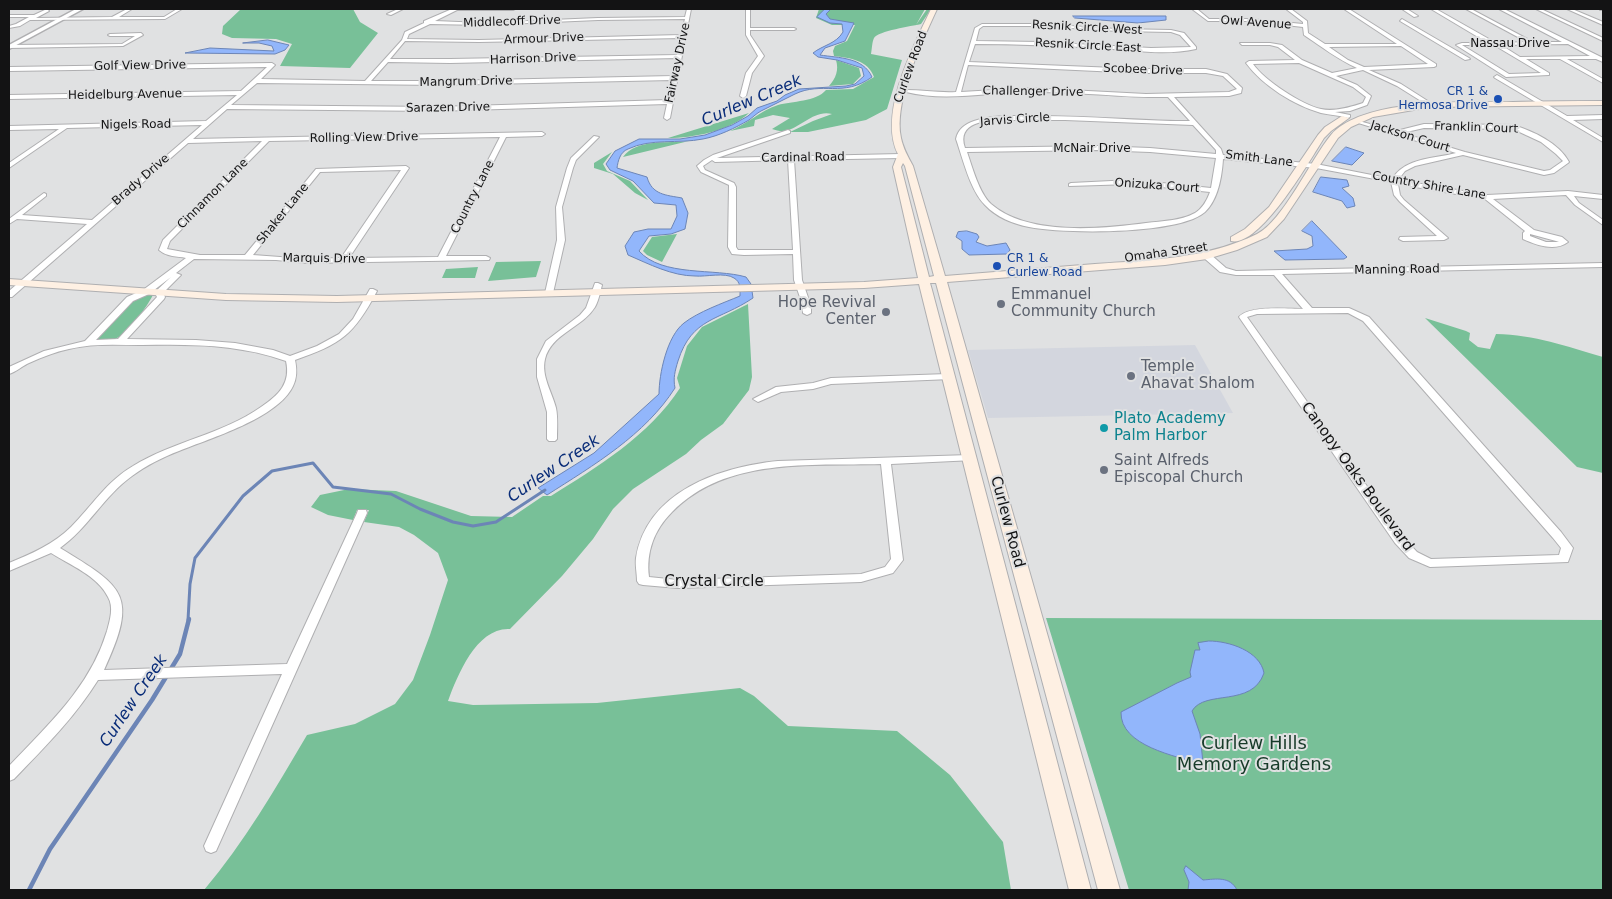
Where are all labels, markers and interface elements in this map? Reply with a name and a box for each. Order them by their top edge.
street label: Middlecoff Drive [463,13,561,31]
street label: Owl Avenue [1220,13,1292,33]
street label: Resnik Circle West [1032,18,1142,38]
street label: Fairway Drive [662,22,694,104]
street label: Curlew Road [891,29,931,105]
street label: Armour Drive [504,30,584,48]
street label: Resnik Circle East [1034,36,1142,56]
street label: Nassau Drive [1470,37,1550,51]
street label: Harrison Drive [490,50,576,68]
street label: Golf View Drive [94,58,186,74]
street label: Scobee Drive [1103,61,1183,79]
water label: Curlew Creek [699,71,805,131]
street label: Mangrum Drive [419,74,513,90]
street label: Challenger Drive [983,84,1083,100]
place label: CR 1 & Hermosa Drive [1398,85,1488,113]
street label: Heidelburg Avenue [68,87,182,103]
marker: CR 1 & Hermosa Drive [1492,93,1504,105]
street label: Sarazen Drive [406,100,490,116]
street label: Jarvis Circle [980,110,1050,130]
street label: Nigels Road [100,117,172,133]
street label: Jackson Court [1368,118,1452,156]
street label: Franklin Court [1434,119,1518,137]
street label: Rolling View Drive [310,130,418,146]
street label: McNair Drive [1053,142,1131,156]
street label: Smith Lane [1224,148,1294,170]
street label: Cardinal Road [761,150,845,166]
street label: Brady Drive [109,151,173,209]
street label: Cinnamon Lane [175,156,251,232]
street label: Country Lane [448,158,498,236]
street label: Country Shire Lane [1371,169,1487,203]
street label: Onizuka Court [1114,176,1200,196]
street label: Shaker Lane [254,181,312,247]
street label: Omaha Street [1124,240,1208,266]
street label: Marquis Drive [282,251,366,267]
place label: CR 1 & Curlew Road [1007,252,1082,280]
marker: CR 1 & Curlew Road [991,260,1003,272]
street label: Manning Road [1354,262,1440,278]
place label: Emmanuel Community Church [1011,286,1156,321]
place label: Hope Revival Center [778,294,876,329]
marker: Emmanuel Community Church [995,298,1007,310]
marker: Hope Revival Center [880,306,892,318]
place label: Temple Ahavat Shalom [1141,358,1255,393]
marker: Temple Ahavat Shalom [1125,370,1137,382]
street label: Canopy Oaks Boulevard [1297,399,1417,555]
place label: Plato Academy Palm Harbor [1114,410,1226,445]
marker: Plato Academy Palm Harbor [1098,422,1110,434]
water label: Curlew Creek [504,431,604,507]
place label: Saint Alfreds Episcopal Church [1114,452,1243,487]
marker: Saint Alfreds Episcopal Church [1098,464,1110,476]
street label: Curlew Road [986,474,1028,570]
street label: Crystal Circle [664,573,764,591]
water label: Curlew Creek [96,651,172,751]
park label: Curlew Hills Memory Gardens [1177,733,1331,776]

